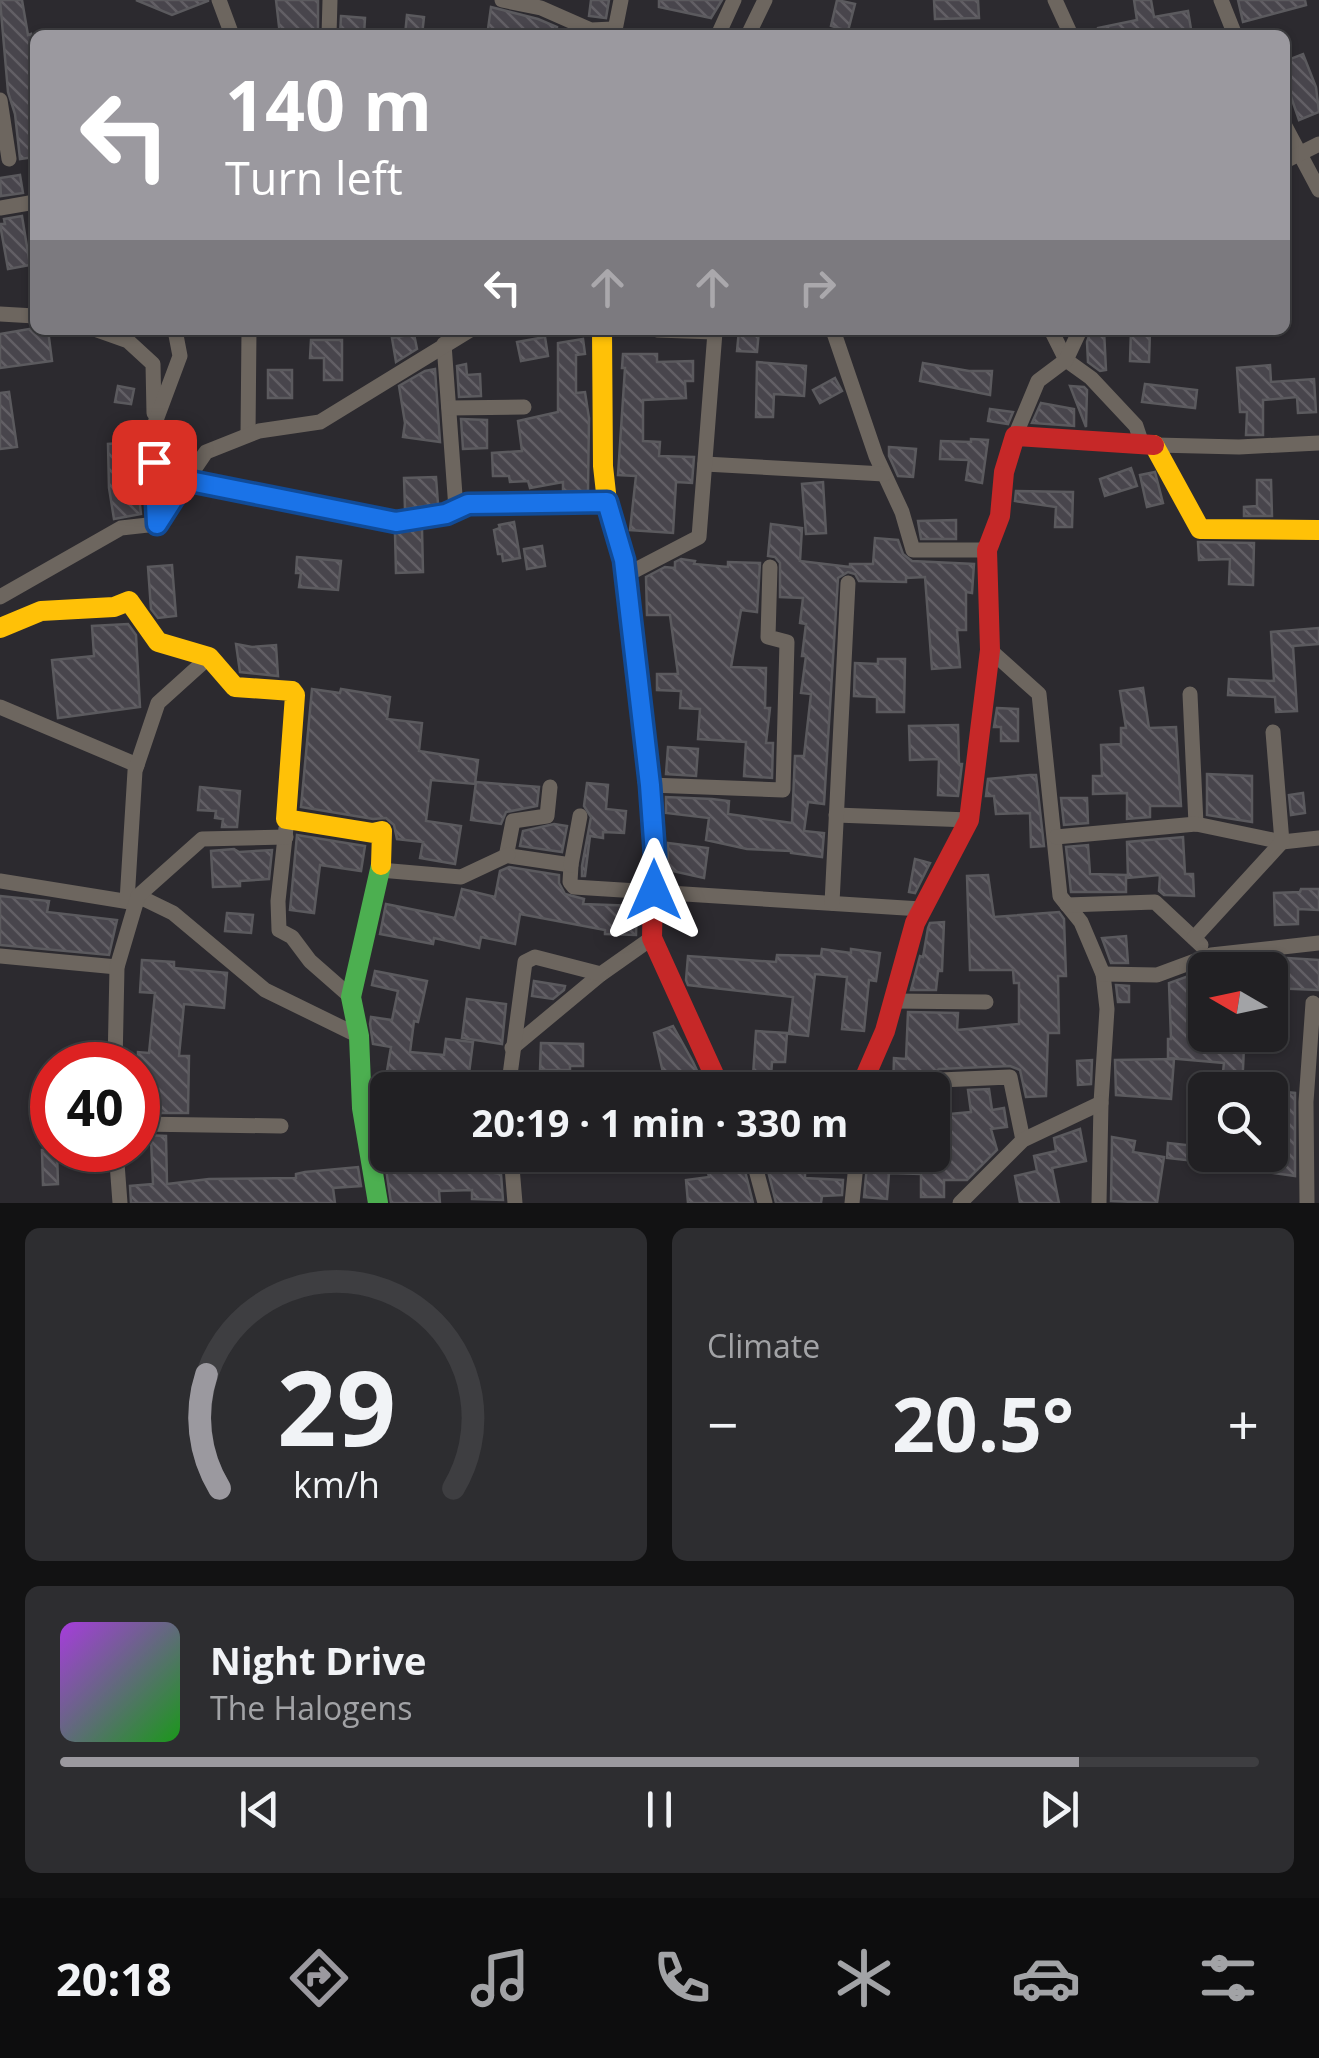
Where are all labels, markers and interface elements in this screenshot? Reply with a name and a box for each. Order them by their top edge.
text: 140 m [225,56,432,152]
icon: left [60,70,190,200]
text: Turn left [225,147,403,208]
icon: left [475,260,530,315]
icon: ahead [580,260,635,315]
icon: ahead [685,260,740,315]
icon: right [790,260,845,315]
pin [112,420,197,505]
icon: arrive [127,435,182,490]
position arrow [602,838,706,942]
north arrow [1188,952,1288,1052]
map controls [1188,952,1288,1172]
speed limit sign: 40 [30,1042,160,1172]
button: search [1188,1072,1288,1172]
text: 20:19 · 1 min · 330 m [472,1096,848,1148]
text: Climate [707,1324,820,1367]
text: 29 [277,1335,395,1476]
text: 20.5° [892,1372,1074,1474]
text: − [707,1386,738,1461]
text: + [1228,1386,1259,1461]
text: km/h [293,1460,379,1508]
text: Night Drive [210,1634,426,1686]
text: The Halogens [210,1686,412,1729]
icon: previous [232,1782,287,1837]
icon: pause [632,1782,687,1837]
icon: next [1032,1782,1087,1837]
icon: directions [284,1943,354,2013]
icon: music [465,1943,535,2013]
icon: phone [647,1943,717,2013]
icon: climate [829,1943,899,2013]
icon: car [1011,1943,1081,2013]
icon: filters [1193,1943,1263,2013]
text: 20:18 [56,1948,172,2009]

